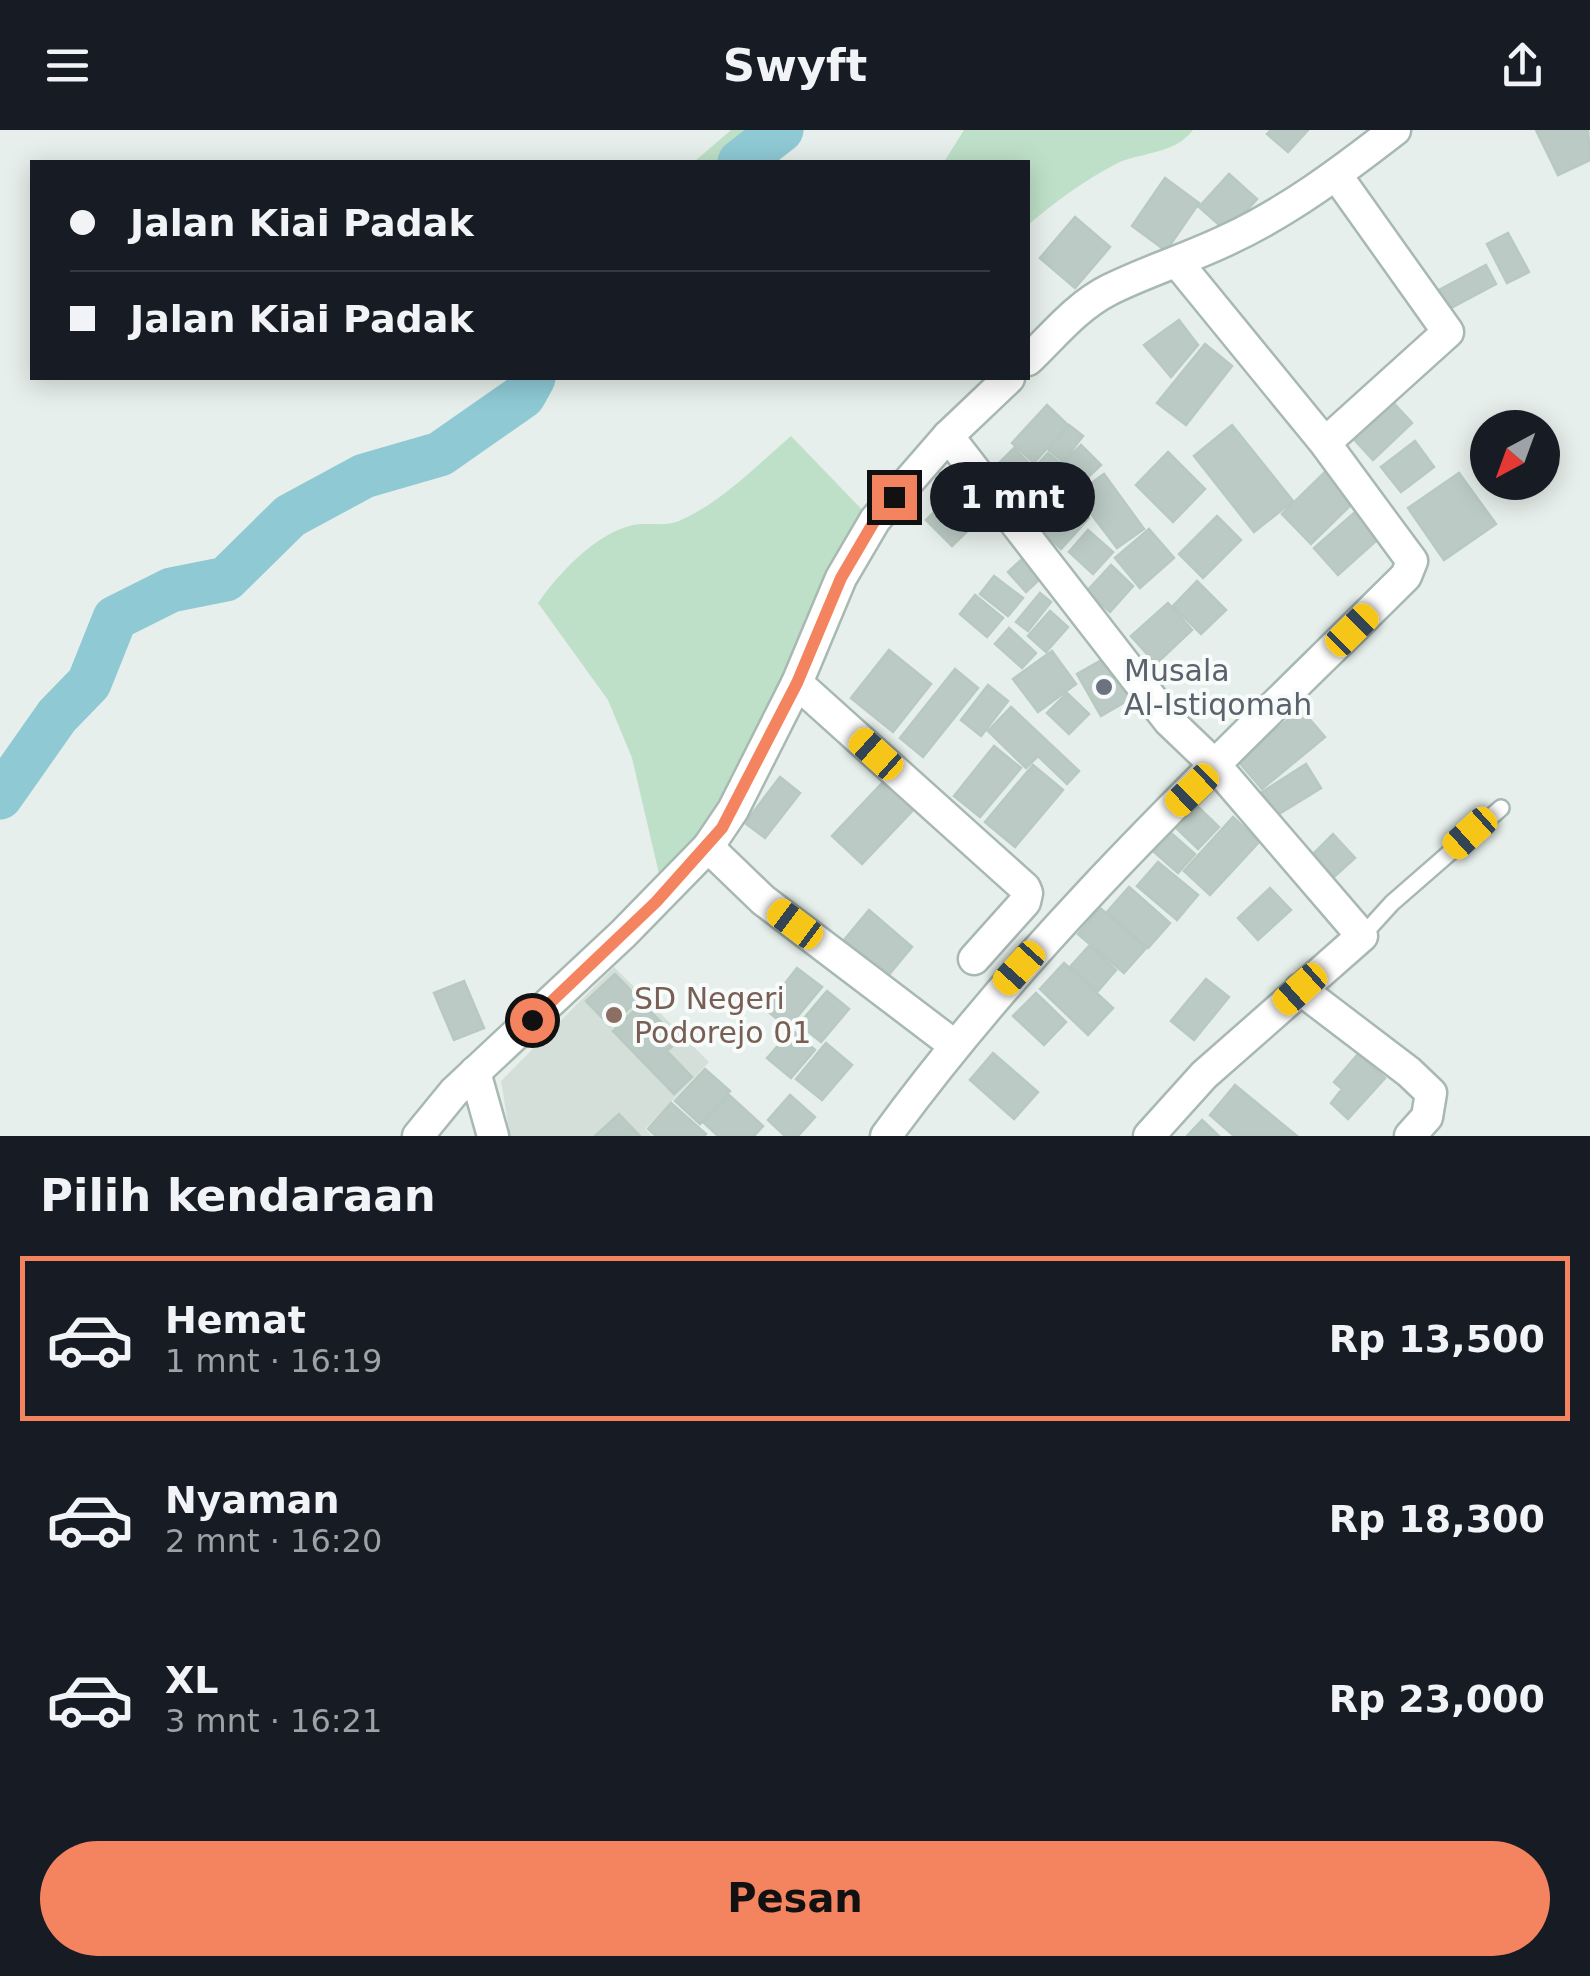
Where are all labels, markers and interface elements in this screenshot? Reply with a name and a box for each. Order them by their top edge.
icon: menu [40,38,95,93]
icon: share [1495,38,1550,93]
text: Swyft [723,39,867,92]
text: Jalan Kiai Padak [130,201,474,245]
text: Jalan Kiai Padak [130,297,474,341]
north arrow [1470,410,1560,500]
map controls [1470,410,1560,500]
callout: 1 mnt [929,462,1094,532]
route end [872,475,917,520]
text: 1 mnt [960,478,1065,516]
car [1320,598,1384,662]
place label: Musala Al-Istiqomah [1124,653,1312,722]
marker: Musala Al-Istiqomah [1093,676,1115,698]
car [844,723,908,785]
car [1160,758,1224,822]
car [1438,802,1502,864]
car [762,894,828,954]
car [988,936,1050,1000]
car [1268,958,1332,1020]
place label: SD Negeri Podorejo 01 [634,981,811,1050]
route start [510,998,555,1043]
marker: SD Negeri Podorejo 01 [603,1004,625,1026]
text: Pilih kendaraan [40,1169,436,1222]
icon: car [45,1294,135,1384]
text: Hemat [165,1298,306,1342]
text: Rp 13,500 [1329,1317,1545,1361]
text: 1 mnt · 16:19 [165,1342,382,1380]
icon: car [45,1474,135,1564]
text: Nyaman [165,1478,340,1522]
text: Rp 18,300 [1329,1497,1545,1541]
text: 2 mnt · 16:20 [165,1522,382,1560]
icon: car [45,1654,135,1744]
text: XL [165,1658,219,1702]
text: Rp 23,000 [1329,1677,1545,1721]
text: 3 mnt · 16:21 [165,1702,382,1740]
button: Pesan [40,1841,1550,1956]

